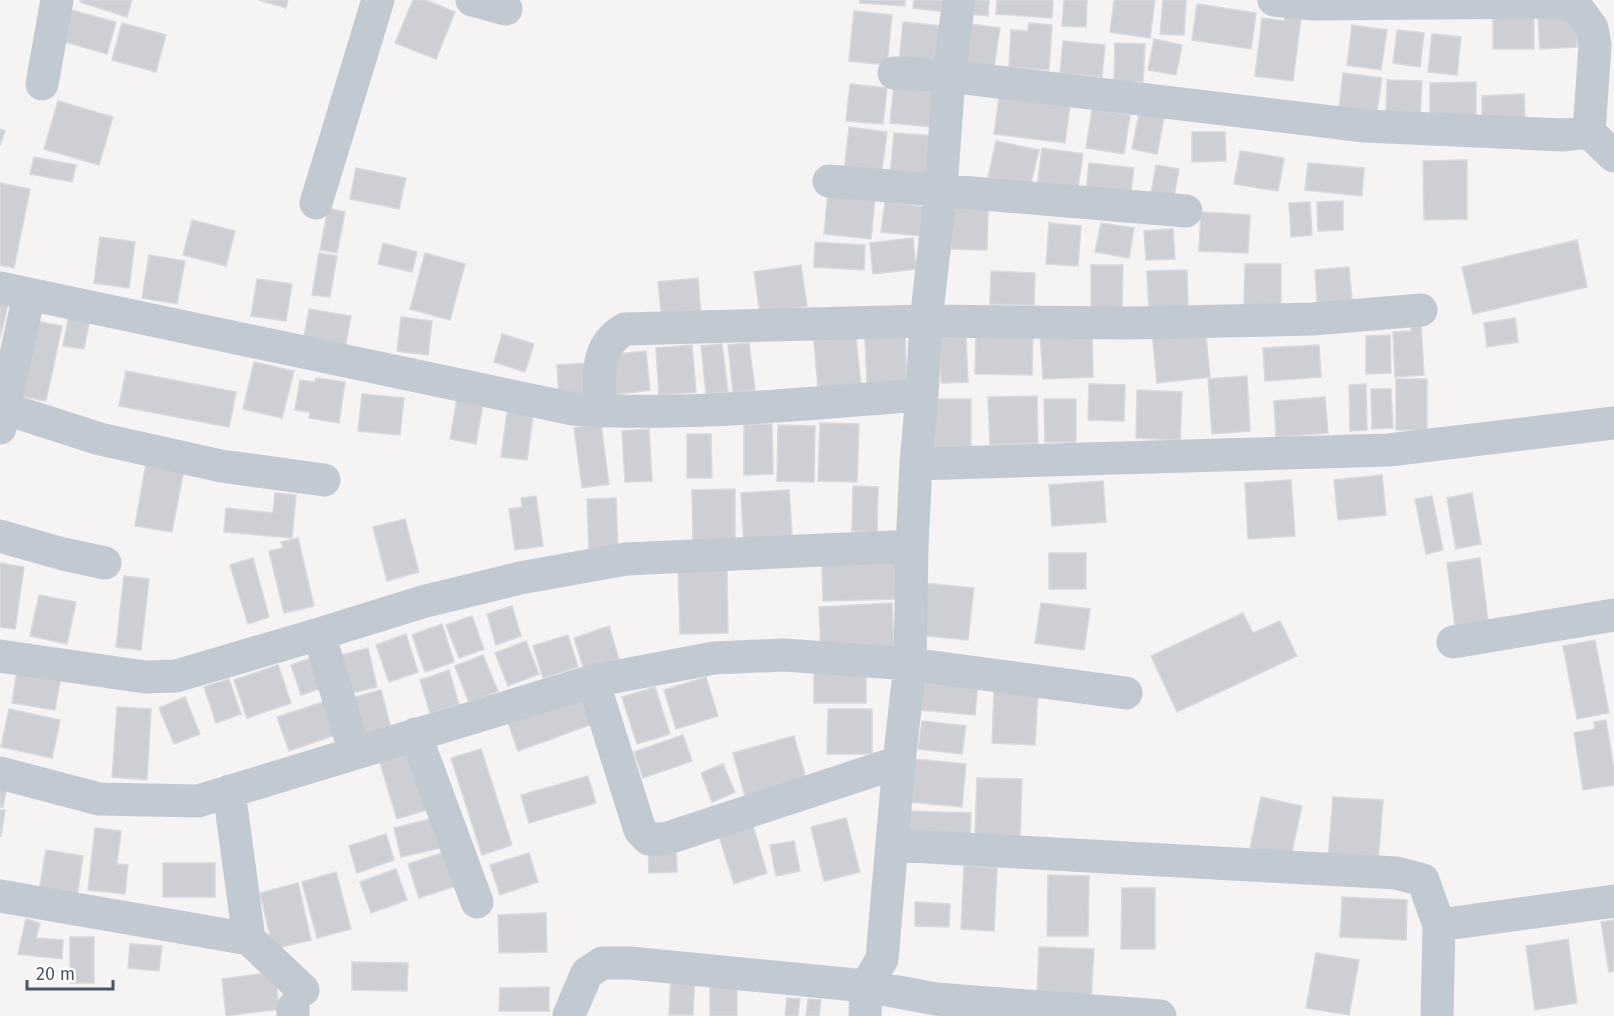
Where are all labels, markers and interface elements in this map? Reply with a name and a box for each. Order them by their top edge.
scale bar [27,953,112,991]
text: 20 m [36,963,75,985]

